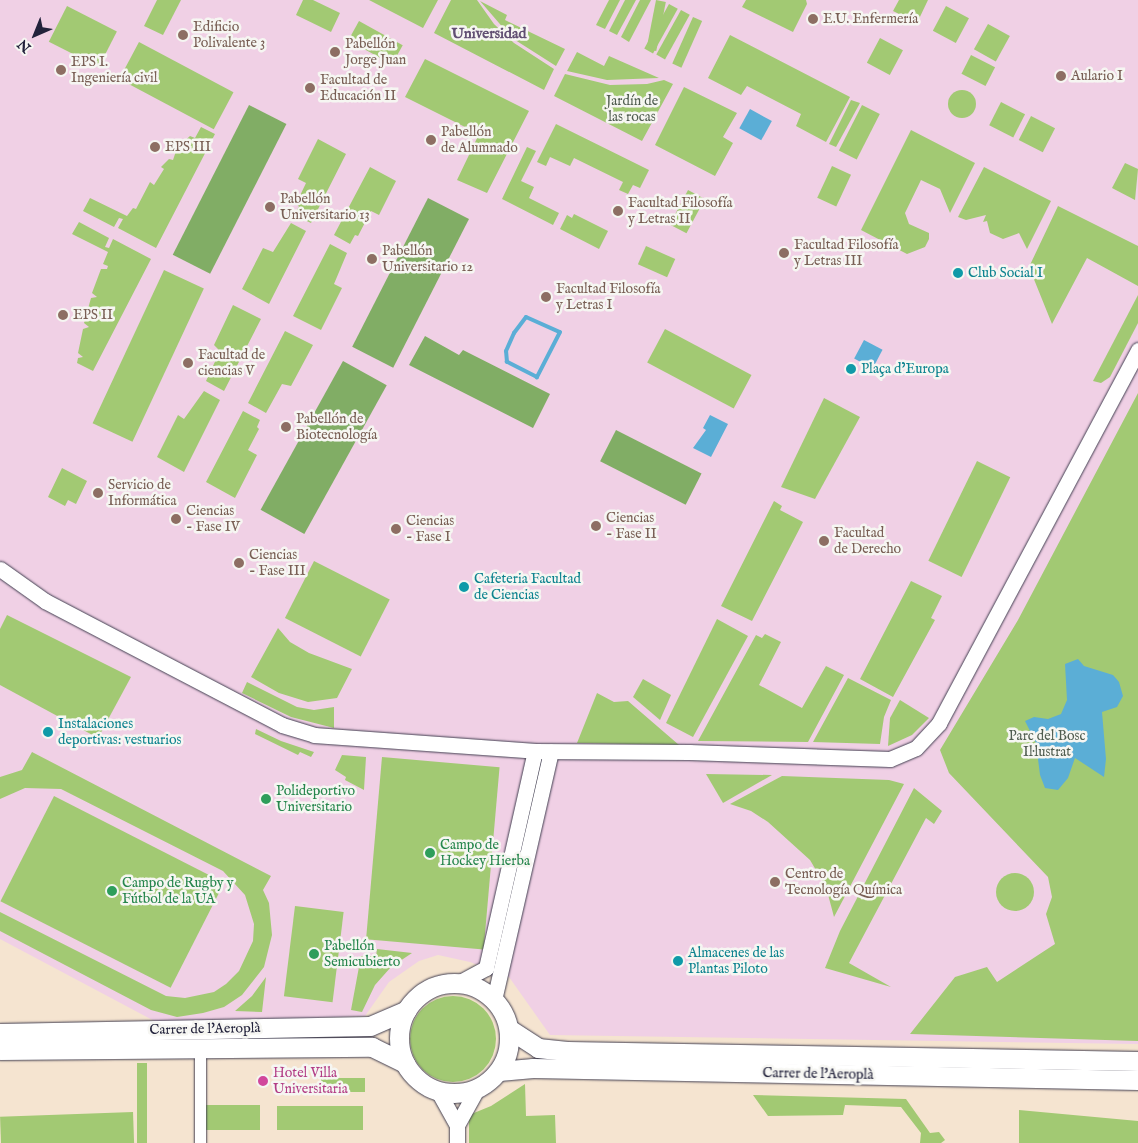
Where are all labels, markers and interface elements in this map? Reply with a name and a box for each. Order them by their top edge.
north arrow [10,10,60,60]
place label: E.U. Enfermería [823,11,918,27]
marker: E.U. Enfermería [807,13,819,25]
place label: Edificio Polivalente 3 [193,19,265,52]
district label: Universidad [452,25,526,43]
marker: Edificio Polivalente 3 [177,29,189,41]
text: N [14,35,35,56]
place label: Pabellón Jorge Juan [345,36,406,68]
marker: Pabellón Jorge Juan [329,46,341,58]
place label: EPS I. Ingeniería civil [71,54,158,86]
marker: EPS I. Ingeniería civil [55,64,67,76]
place label: Aulario I [1071,68,1123,84]
marker: Aulario I [1055,70,1067,82]
place label: Facultad de Educación II [320,72,396,104]
marker: Facultad de Educación II [304,82,316,94]
park label: Jardín de las rocas [606,93,658,125]
place label: Pabellón de Alumnado [441,124,518,156]
marker: Pabellón de Alumnado [425,134,437,146]
place label: EPS III [165,139,211,155]
marker: EPS III [149,141,161,153]
place label: Pabellón Universitario 13 [280,191,370,223]
place label: Facultad Filosofía y Letras II [628,195,732,228]
marker: Pabellón Universitario 13 [264,201,276,213]
marker: Facultad Filosofía y Letras II [612,205,624,217]
place label: Facultad Filosofía y Letras III [794,237,898,270]
place label: Pabellón Universitario 12 [382,243,473,276]
marker: Facultad Filosofía y Letras III [778,247,790,259]
marker: Pabellón Universitario 12 [366,253,378,265]
place label: Club Social I [968,265,1043,281]
marker: Club Social I [952,267,964,279]
place label: Facultad Filosofía y Letras I [556,281,660,314]
marker: Facultad Filosofía y Letras I [540,291,552,303]
place label: EPS II [73,307,113,323]
marker: EPS II [57,309,69,321]
place label: Facultad de ciencias V [198,347,265,380]
marker: Facultad de ciencias V [182,357,194,369]
place label: Plaça d’Europa [861,361,949,377]
marker: Plaça d’Europa [845,363,857,375]
place label: Pabellón de Biotecnología [296,411,377,444]
marker: Pabellón de Biotecnología [280,421,292,433]
place label: Servicio de Informática [108,477,177,510]
marker: Servicio de Informática [92,487,104,499]
place label: Ciencias - Fase IV [186,503,240,536]
place label: Ciencias - Fase II [606,510,657,542]
marker: Ciencias - Fase IV [170,513,182,525]
place label: Ciencias - Fase I [406,513,454,546]
marker: Ciencias - Fase II [590,520,602,532]
marker: Ciencias - Fase I [390,523,402,535]
place label: Facultad de Derecho [834,525,901,558]
marker: Facultad de Derecho [818,535,830,547]
place label: Ciencias - Fase III [249,547,306,580]
marker: Ciencias - Fase III [233,557,245,569]
place label: Cafeteria Facultad de Ciencias [474,571,581,604]
marker: Cafeteria Facultad de Ciencias [458,581,470,593]
place label: Instalaciones deportivas: vestuarios [58,716,181,749]
marker: Instalaciones deportivas: vestuarios [42,726,54,738]
park label: Parc del Bosc Il·lustrat [1009,728,1085,760]
place label: Polideportivo Universitario [276,783,355,816]
marker: Polideportivo Universitario [260,793,272,805]
place label: Campo de Hockey Hierba [440,837,530,870]
marker: Campo de Hockey Hierba [424,847,436,859]
place label: Centro de Tecnología Química [785,866,902,899]
place label: Campo de Rugby y Fútbol de la UA [122,875,234,908]
marker: Centro de Tecnología Química [769,876,781,888]
marker: Campo de Rugby y Fútbol de la UA [106,885,118,897]
place label: Pabellón Semicubierto [324,938,400,970]
place label: Almacenes de las Plantas Piloto [688,945,784,978]
marker: Pabellón Semicubierto [308,948,320,960]
marker: Almacenes de las Plantas Piloto [672,955,684,967]
street label: Carrer de l'Aeroplà [149,1020,261,1038]
place label: Hotel Villa Universitaria [273,1065,348,1098]
street label: Carrer de l'Aeroplà [762,1065,874,1083]
marker: Hotel Villa Universitaria [257,1075,269,1087]

